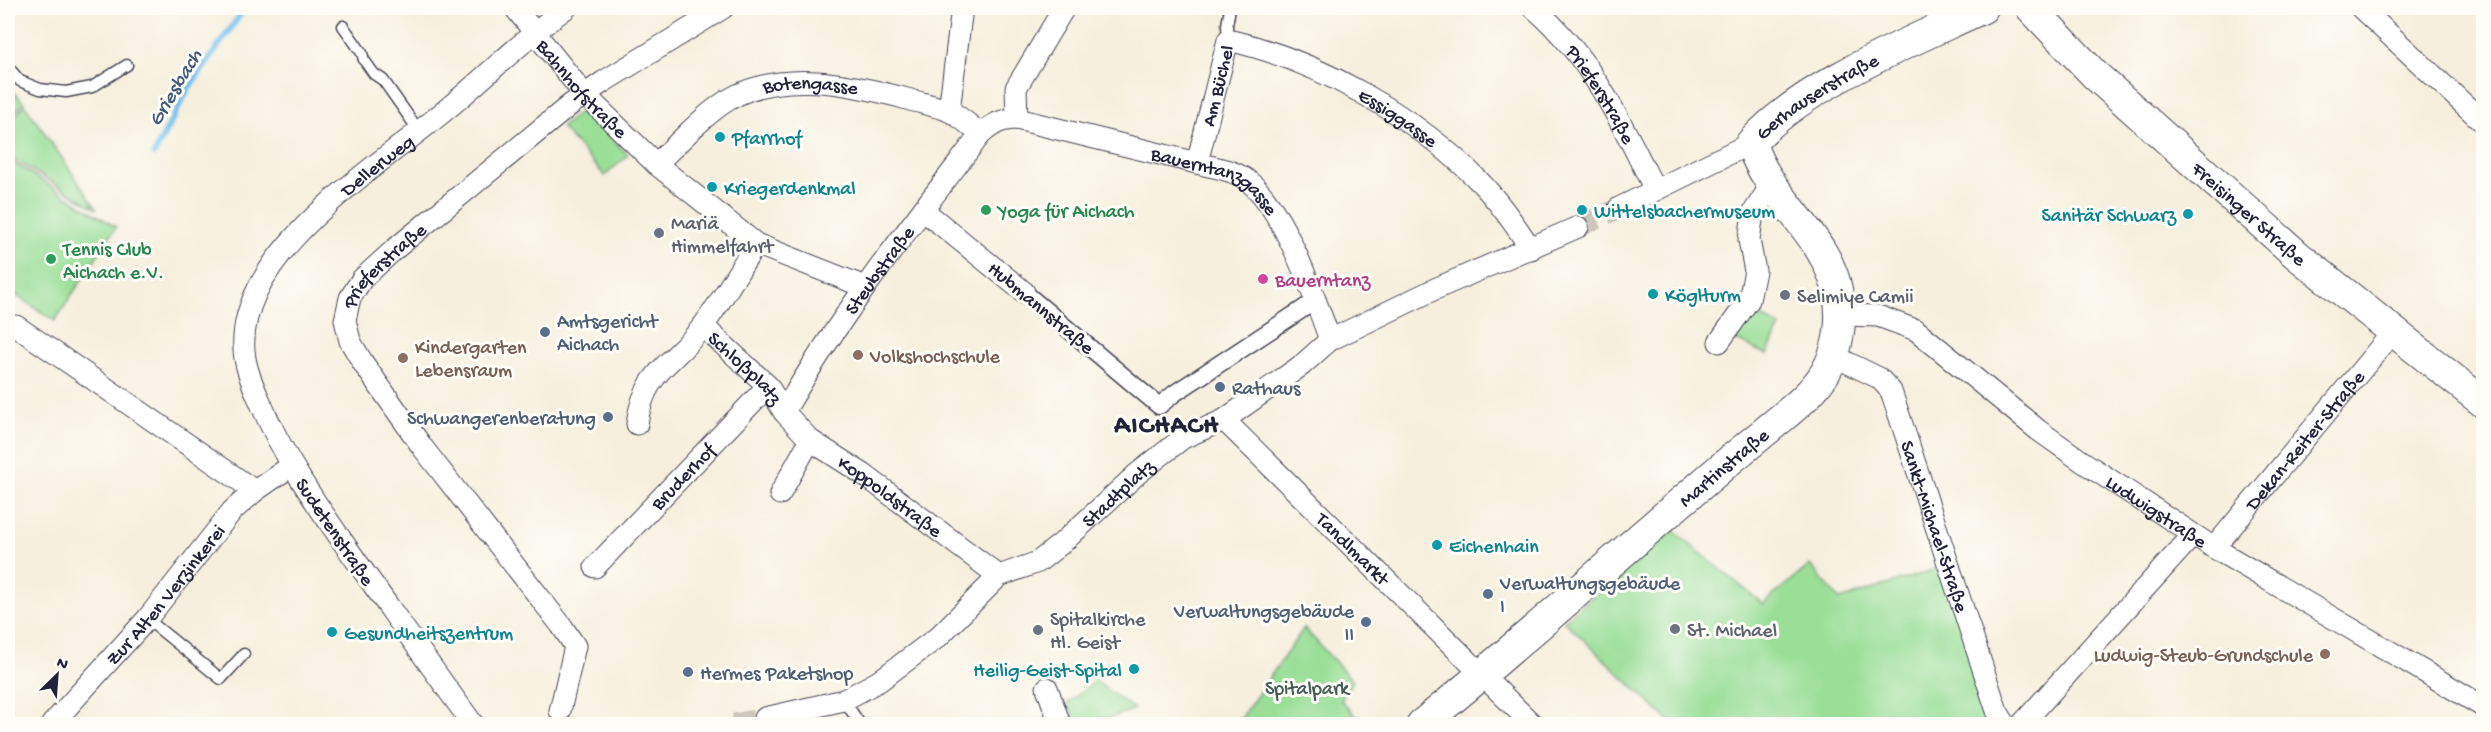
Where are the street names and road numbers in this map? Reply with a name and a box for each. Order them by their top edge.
street label: Bahnhofstraße [529,35,631,145]
street label: Prieferstraße [1559,41,1638,149]
street label: Am Büchel [1199,43,1241,129]
street label: Gerhauserstraße [1752,50,1884,146]
street label: Botengasse [760,73,860,102]
street label: Essiggasse [1353,85,1441,155]
street label: Dellerweg [336,131,420,204]
street label: Bauerntanzgasse [1147,144,1282,221]
street label: Freisinger Straße [2185,158,2310,273]
street label: Prieferstraße [340,219,433,312]
street label: Steubstraße [841,222,922,320]
street label: Hubmannstraße [982,258,1098,361]
street label: Schloßplatz [702,328,786,412]
street label: Dekan-Reiter-Straße [2241,367,2372,518]
street label: Martinstraße [1676,425,1775,514]
street label: Sankt-Michael-Straße [1893,438,1972,616]
street label: Bruderhof [647,439,723,517]
street label: Koppoldstraße [832,453,946,544]
street label: Stadtplatz [1079,455,1162,534]
street label: Ludwigstraße [2100,472,2210,555]
street label: Sudetenstraße [289,475,378,592]
street label: Tandlmarkt [1309,508,1394,593]
street label: Zur Alten Verzinkerei [103,521,232,672]

